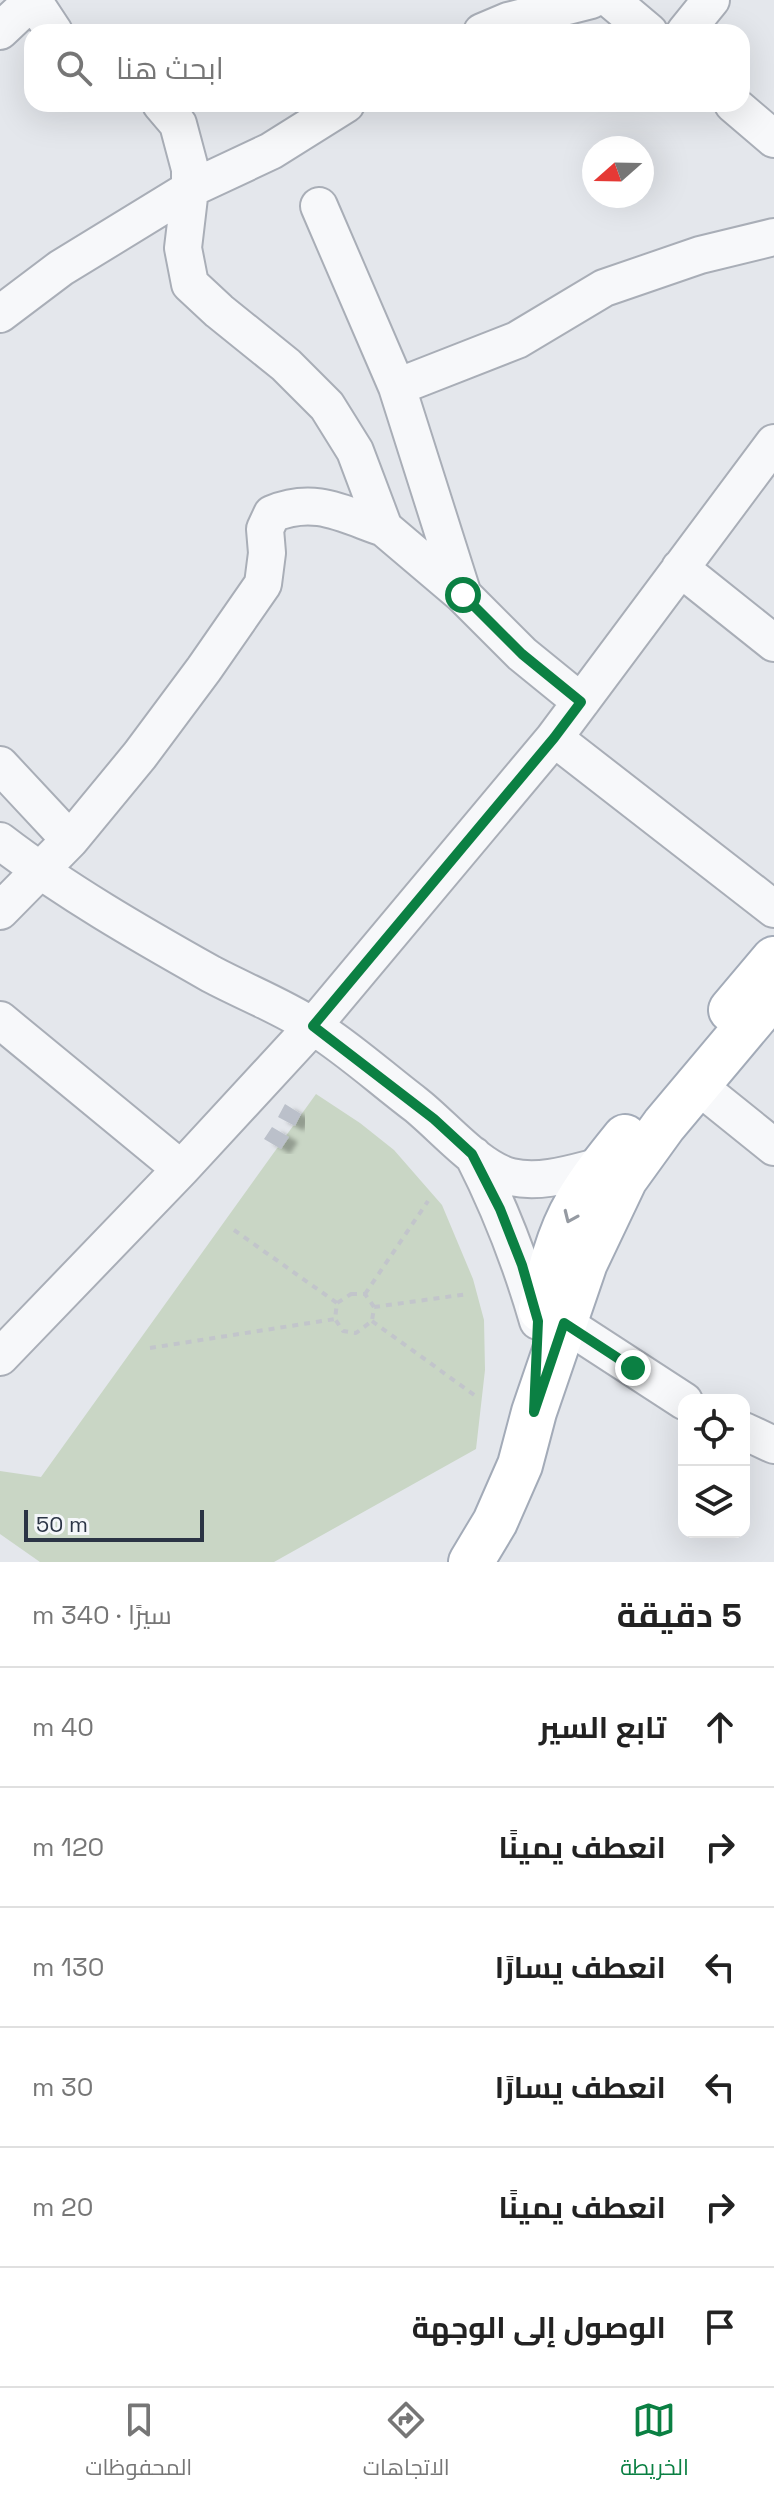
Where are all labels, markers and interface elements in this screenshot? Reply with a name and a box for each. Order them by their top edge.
search box [24,24,750,112]
icon: search [52,46,96,90]
text: ابحث هنا [116,49,224,88]
north arrow [582,136,654,208]
route start [445,577,481,613]
one-way arrow [563,1209,579,1224]
route end [615,1350,651,1386]
map controls [678,1394,750,1538]
button: locate [678,1394,750,1466]
button: layers [678,1466,750,1538]
scale bar [24,1506,204,1542]
text: 50 m [36,1510,88,1538]
text: 5 دقيقة [617,1594,742,1637]
text: سيرًا · 340 m [32,1598,172,1632]
icon: ahead [698,1705,742,1749]
text: تابع السير [539,1708,666,1747]
text: 40 m [32,1710,94,1744]
icon: right [698,1825,742,1869]
text: انعطف يمينًا [498,1828,666,1867]
text: 120 m [32,1830,104,1864]
icon: left [698,1945,742,1989]
text: انعطف يسارًا [495,1948,666,1987]
text: 130 m [32,1950,104,1984]
icon: left [698,2065,742,2109]
text: انعطف يسارًا [495,2068,666,2107]
text: 30 m [32,2070,93,2104]
icon: right [698,2185,742,2229]
text: انعطف يمينًا [498,2188,666,2227]
text: 20 m [32,2190,93,2224]
icon: arrive [698,2305,742,2349]
text: الوصول إلى الوجهة [412,2308,666,2347]
tab: المحفوظات [85,2398,192,2488]
tab: الاتجاهات [363,2398,450,2488]
tab: الخريطة [620,2398,689,2488]

